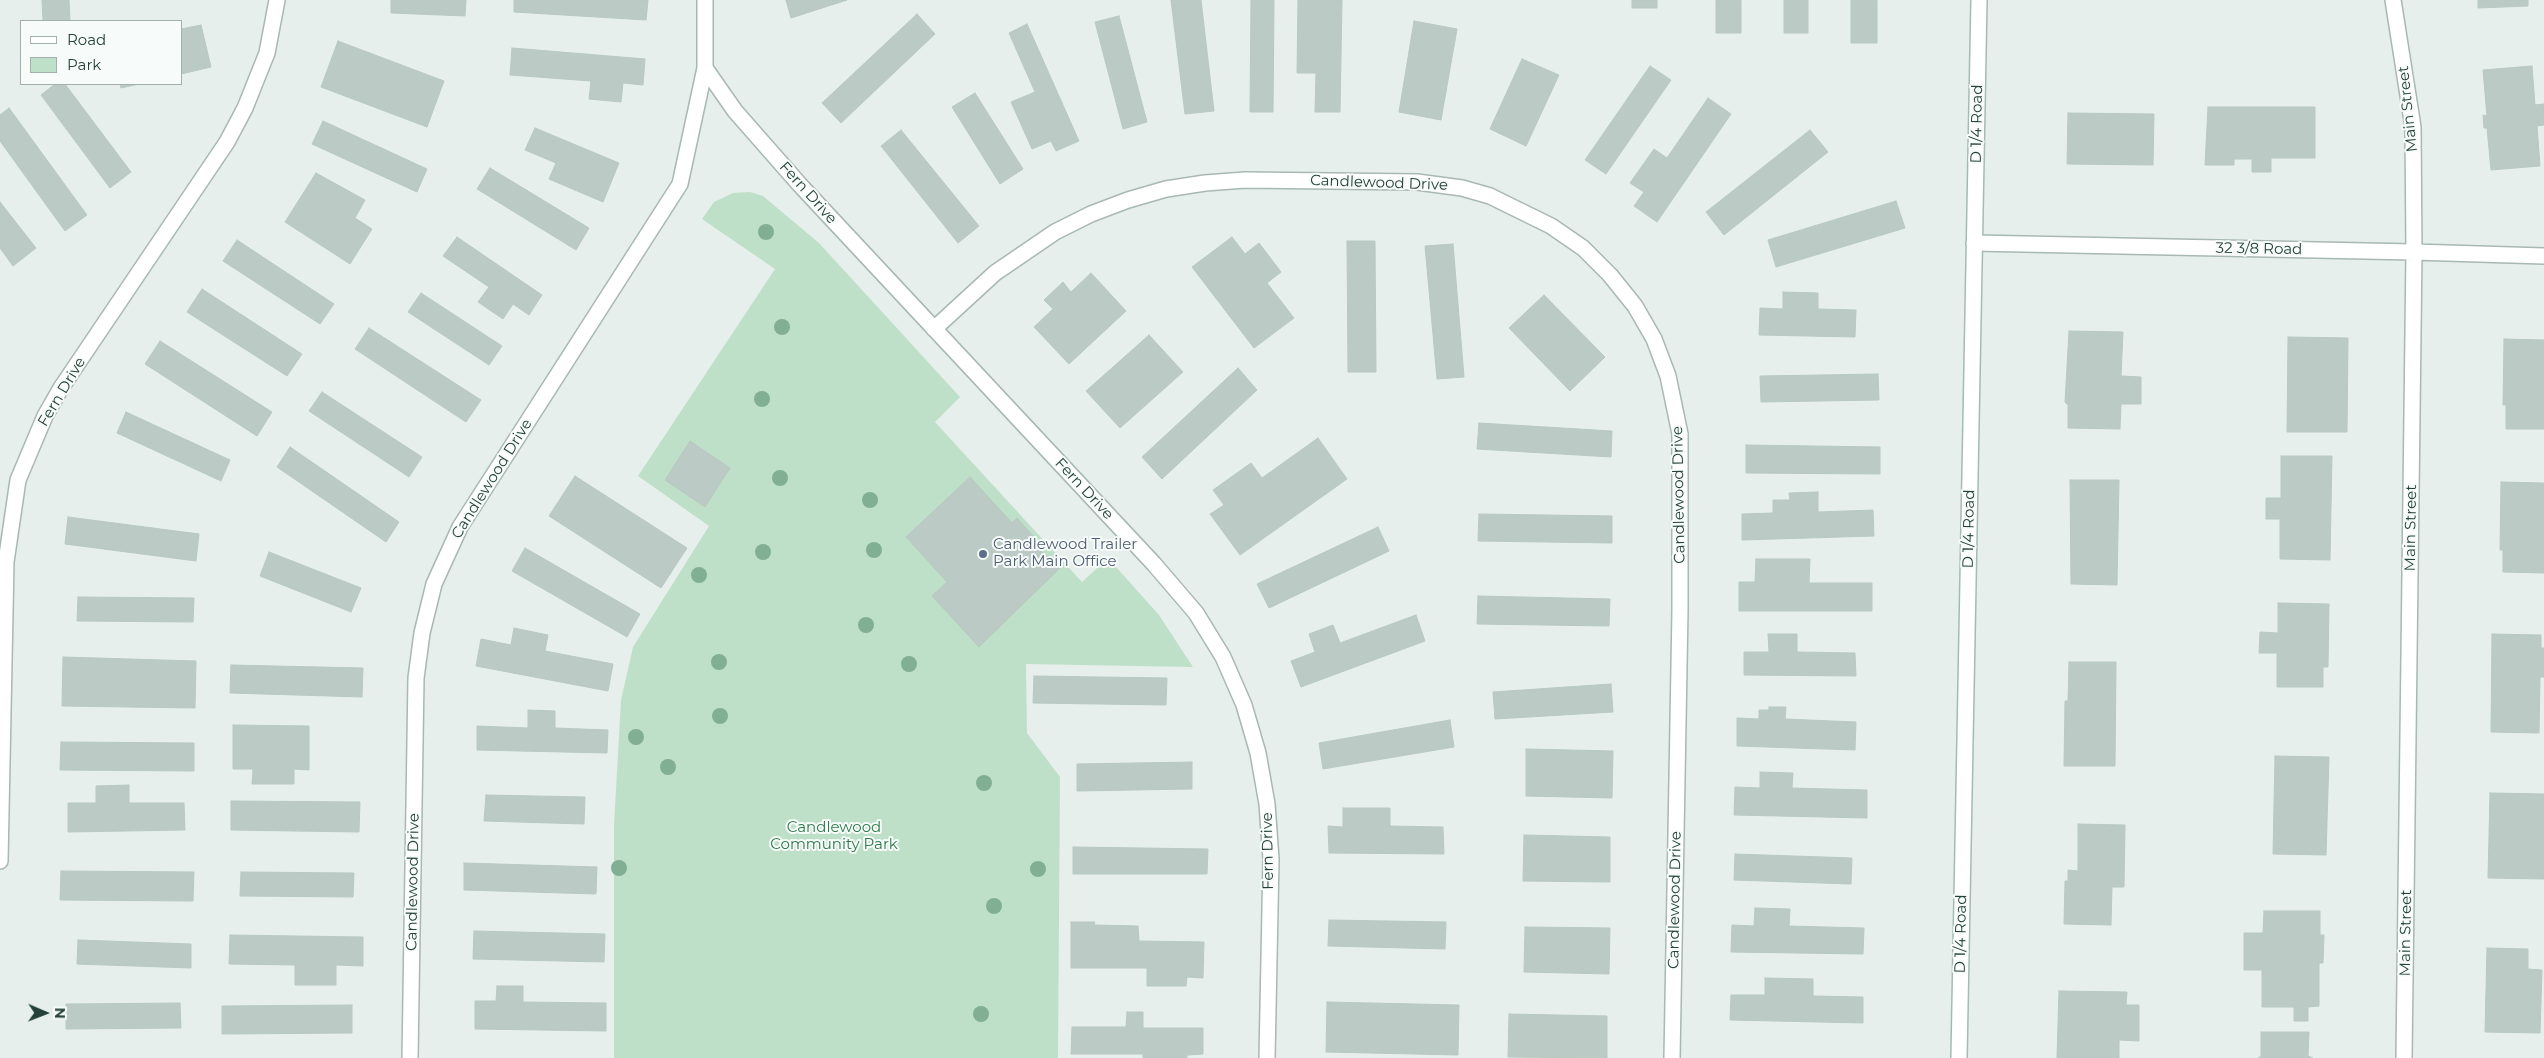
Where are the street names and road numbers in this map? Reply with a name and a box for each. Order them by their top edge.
street label: Main Street [2395,65,2421,153]
street label: D 1/4 Road [1967,84,1987,164]
street label: Fern Drive [775,158,841,228]
street label: Candlewood Drive [1310,172,1448,194]
street label: 32 3/8 Road [2215,239,2303,259]
street label: Fern Drive [34,354,90,430]
street label: Candlewood Drive [448,416,536,542]
street label: Candlewood Drive [1669,426,1689,564]
street label: Fern Drive [1051,455,1117,523]
street label: Main Street [2401,485,2421,571]
street label: D 1/4 Road [1959,489,1979,569]
street label: Fern Drive [1258,812,1278,890]
street label: Candlewood Drive [403,813,423,951]
street label: Candlewood Drive [1665,831,1685,969]
street label: Main Street [2396,890,2416,976]
street label: D 1/4 Road [1951,894,1971,974]

